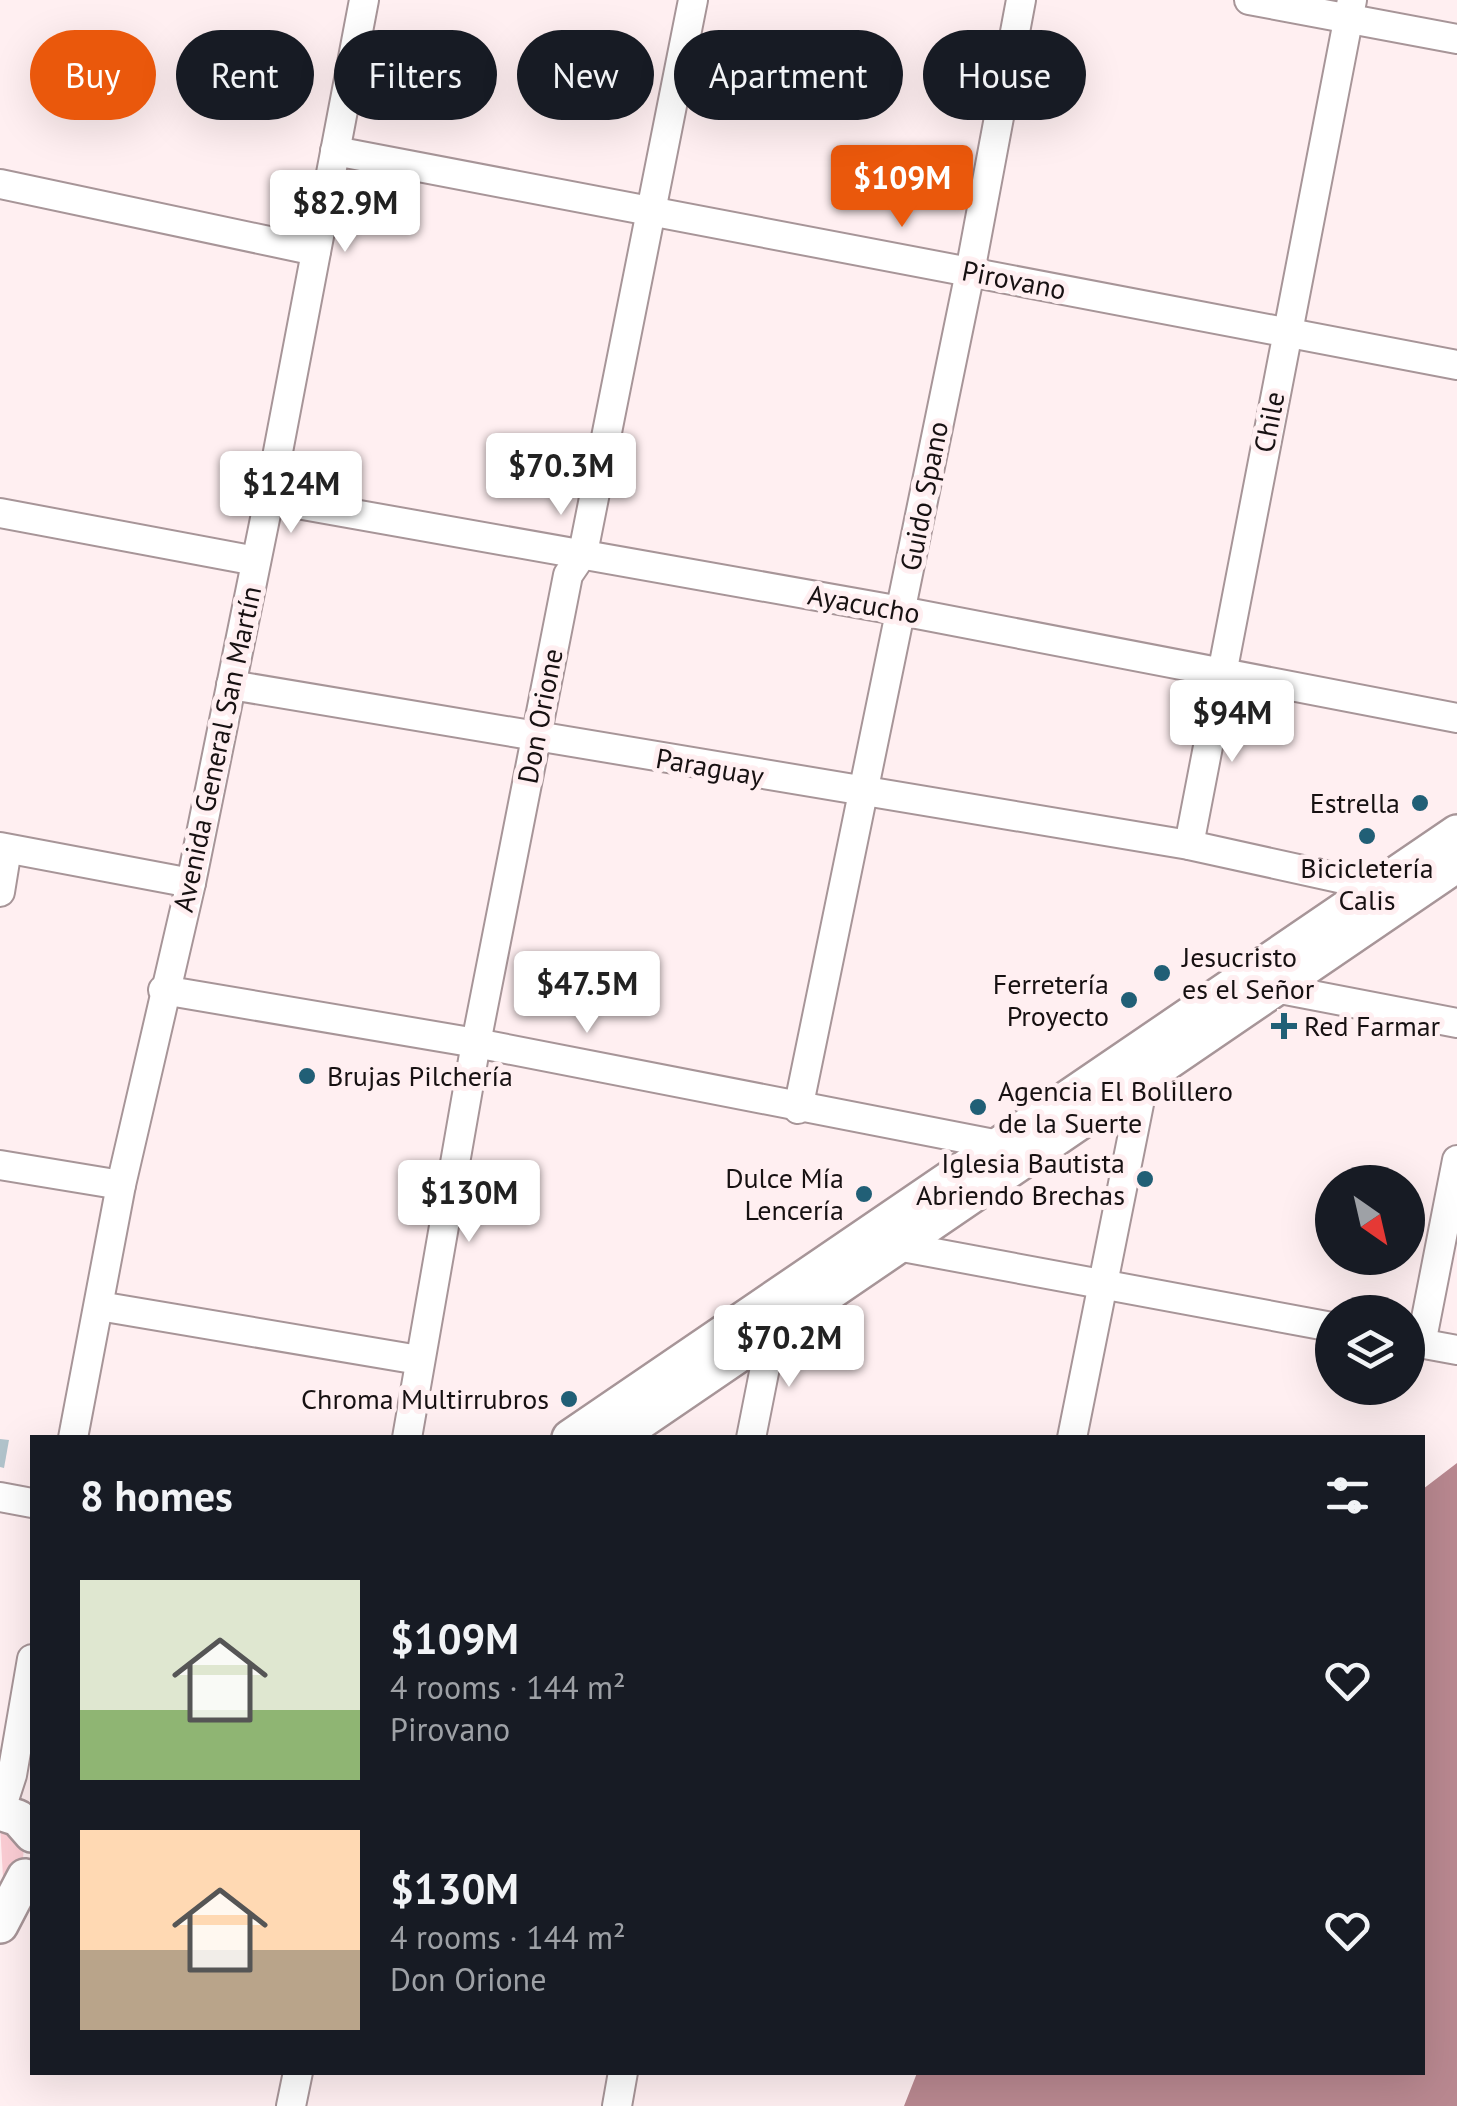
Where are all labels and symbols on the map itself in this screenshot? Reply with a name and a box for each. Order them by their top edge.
pin: $109M [832,145,972,230]
pin: $82.9M [264,170,426,255]
street label: Pirovano [959,251,1069,308]
street label: Chile [1245,388,1293,455]
street label: Guido Spano [891,418,956,574]
pin: $70.3M [480,433,642,518]
pin: $124M [221,451,361,536]
street label: Ayacucho [805,575,923,632]
street label: Avenida General San Martín [164,583,269,915]
street label: Don Orione [508,645,571,787]
pin: $94M [1173,680,1291,765]
street label: Paraguay [653,739,767,794]
place label: Estrella [1310,784,1400,821]
marker: Estrella [1409,792,1431,814]
marker: Bicicletería Calis [1356,825,1378,847]
place label: Bicicletería Calis [1300,849,1434,918]
place label: Jesucristo es el Señor [1181,938,1315,1007]
pin: $47.5M [506,951,668,1036]
marker: Jesucristo es el Señor [1151,962,1173,984]
place label: Ferretería Proyecto [993,965,1109,1034]
marker: Ferretería Proyecto [1118,989,1140,1011]
place label: Red Farmar [1304,1007,1441,1044]
marker: Red Farmar [1273,1015,1295,1037]
place label: Brujas Pilchería [327,1057,513,1094]
marker: Brujas Pilchería [296,1065,318,1087]
place label: Agencia El Bolillero de la Suerte [998,1072,1233,1141]
marker: Agencia El Bolillero de la Suerte [967,1096,989,1118]
place label: Iglesia Bautista Abriendo Brechas [916,1144,1125,1213]
place label: Dulce Mía Lencería [725,1159,844,1228]
pin: $130M [399,1160,539,1245]
north arrow [1315,1165,1425,1275]
marker: Iglesia Bautista Abriendo Brechas [1134,1168,1156,1190]
marker: Dulce Mía Lencería [853,1183,875,1205]
pin: $70.2M [708,1305,870,1390]
place label: Chroma Multirrubros [301,1380,549,1417]
marker: Chroma Multirrubros [558,1388,580,1410]

